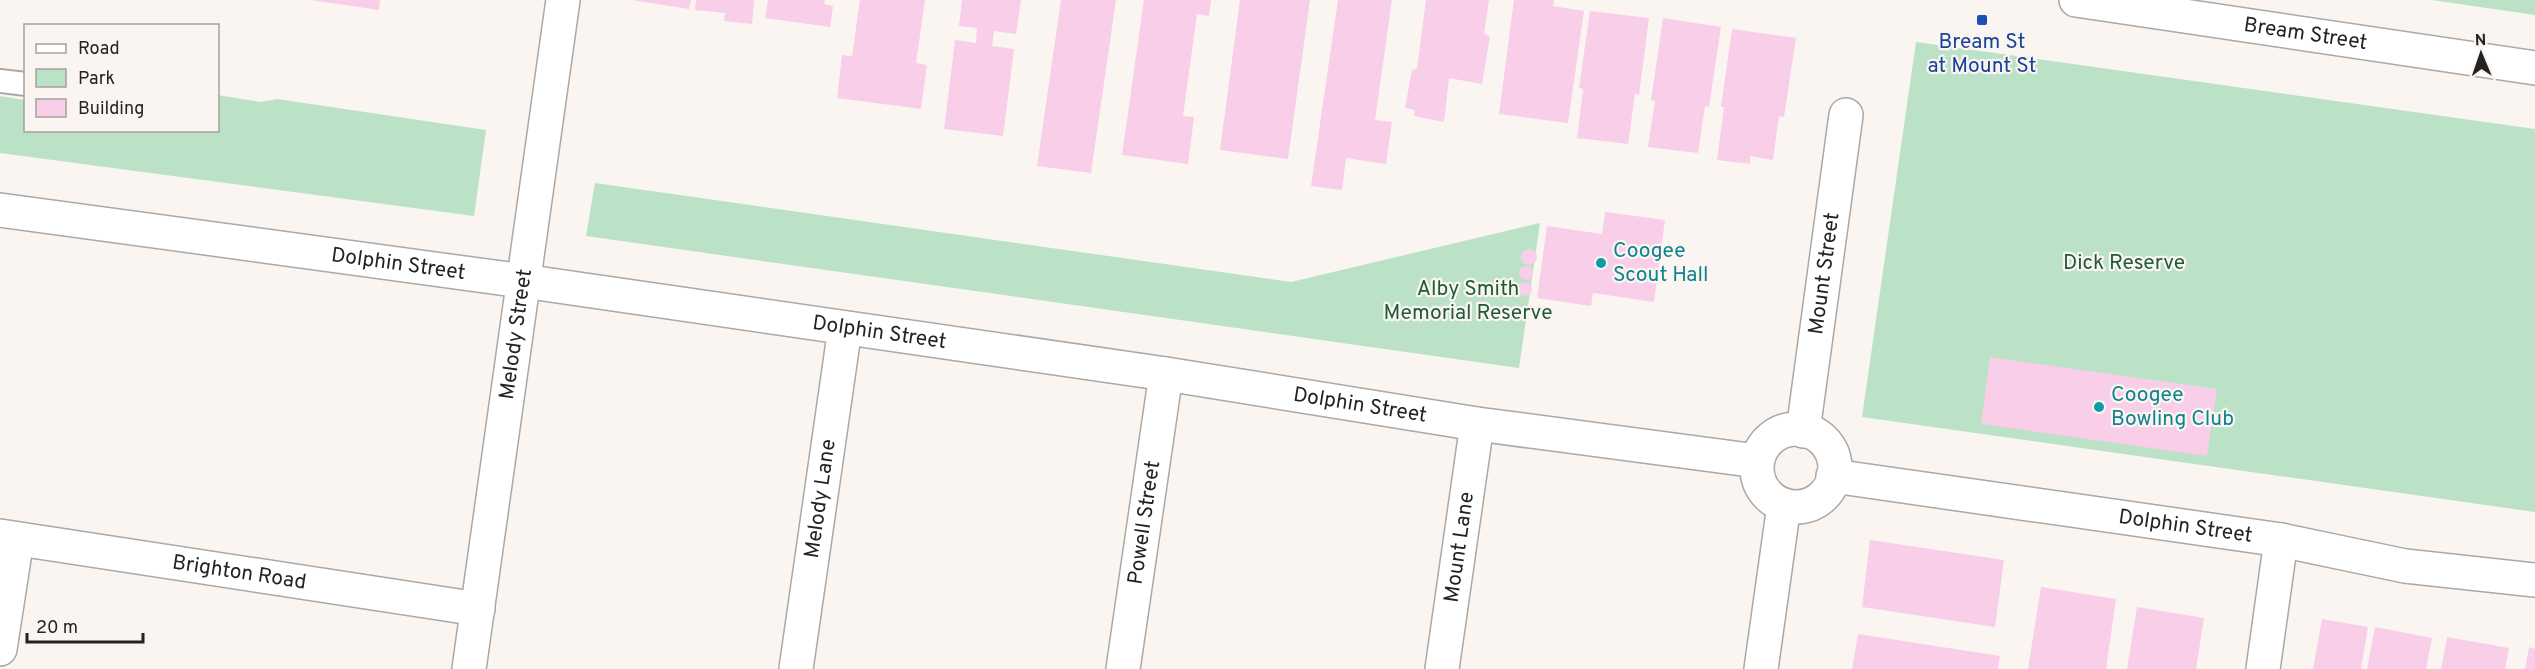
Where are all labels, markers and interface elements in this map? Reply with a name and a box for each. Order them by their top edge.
street label: Bream Street [2242,12,2369,56]
marker: Bream St at Mount St [1975,13,1989,27]
legend [24,24,219,132]
north arrow [2451,24,2511,84]
place label: Bream St at Mount St [1928,29,2036,80]
text: N [2474,31,2487,51]
text: Road [78,38,120,61]
text: Park [78,68,115,91]
text: Building [78,98,144,121]
street label: Mount Street [1803,211,1846,336]
place label: Coogee Scout Hall [1613,238,1708,289]
street label: Dolphin Street [330,242,467,287]
park label: Dick Reserve [2063,250,2185,277]
marker: Coogee Scout Hall [1594,256,1608,270]
street label: Melody Street [494,267,539,401]
park label: Alby Smith Memorial Reserve [1383,276,1553,327]
street label: Dolphin Street [811,310,948,356]
street label: Dolphin Street [1291,381,1429,429]
place label: Coogee Bowling Club [2111,382,2234,433]
marker: Coogee Bowling Club [2092,400,2106,414]
street label: Melody Lane [799,437,842,560]
street label: Powell Street [1122,459,1167,586]
street label: Mount Lane [1438,490,1481,604]
street label: Dolphin Street [2117,503,2254,549]
street label: Brighton Road [170,549,308,596]
scale bar [27,606,142,644]
text: 20 m [36,617,78,640]

